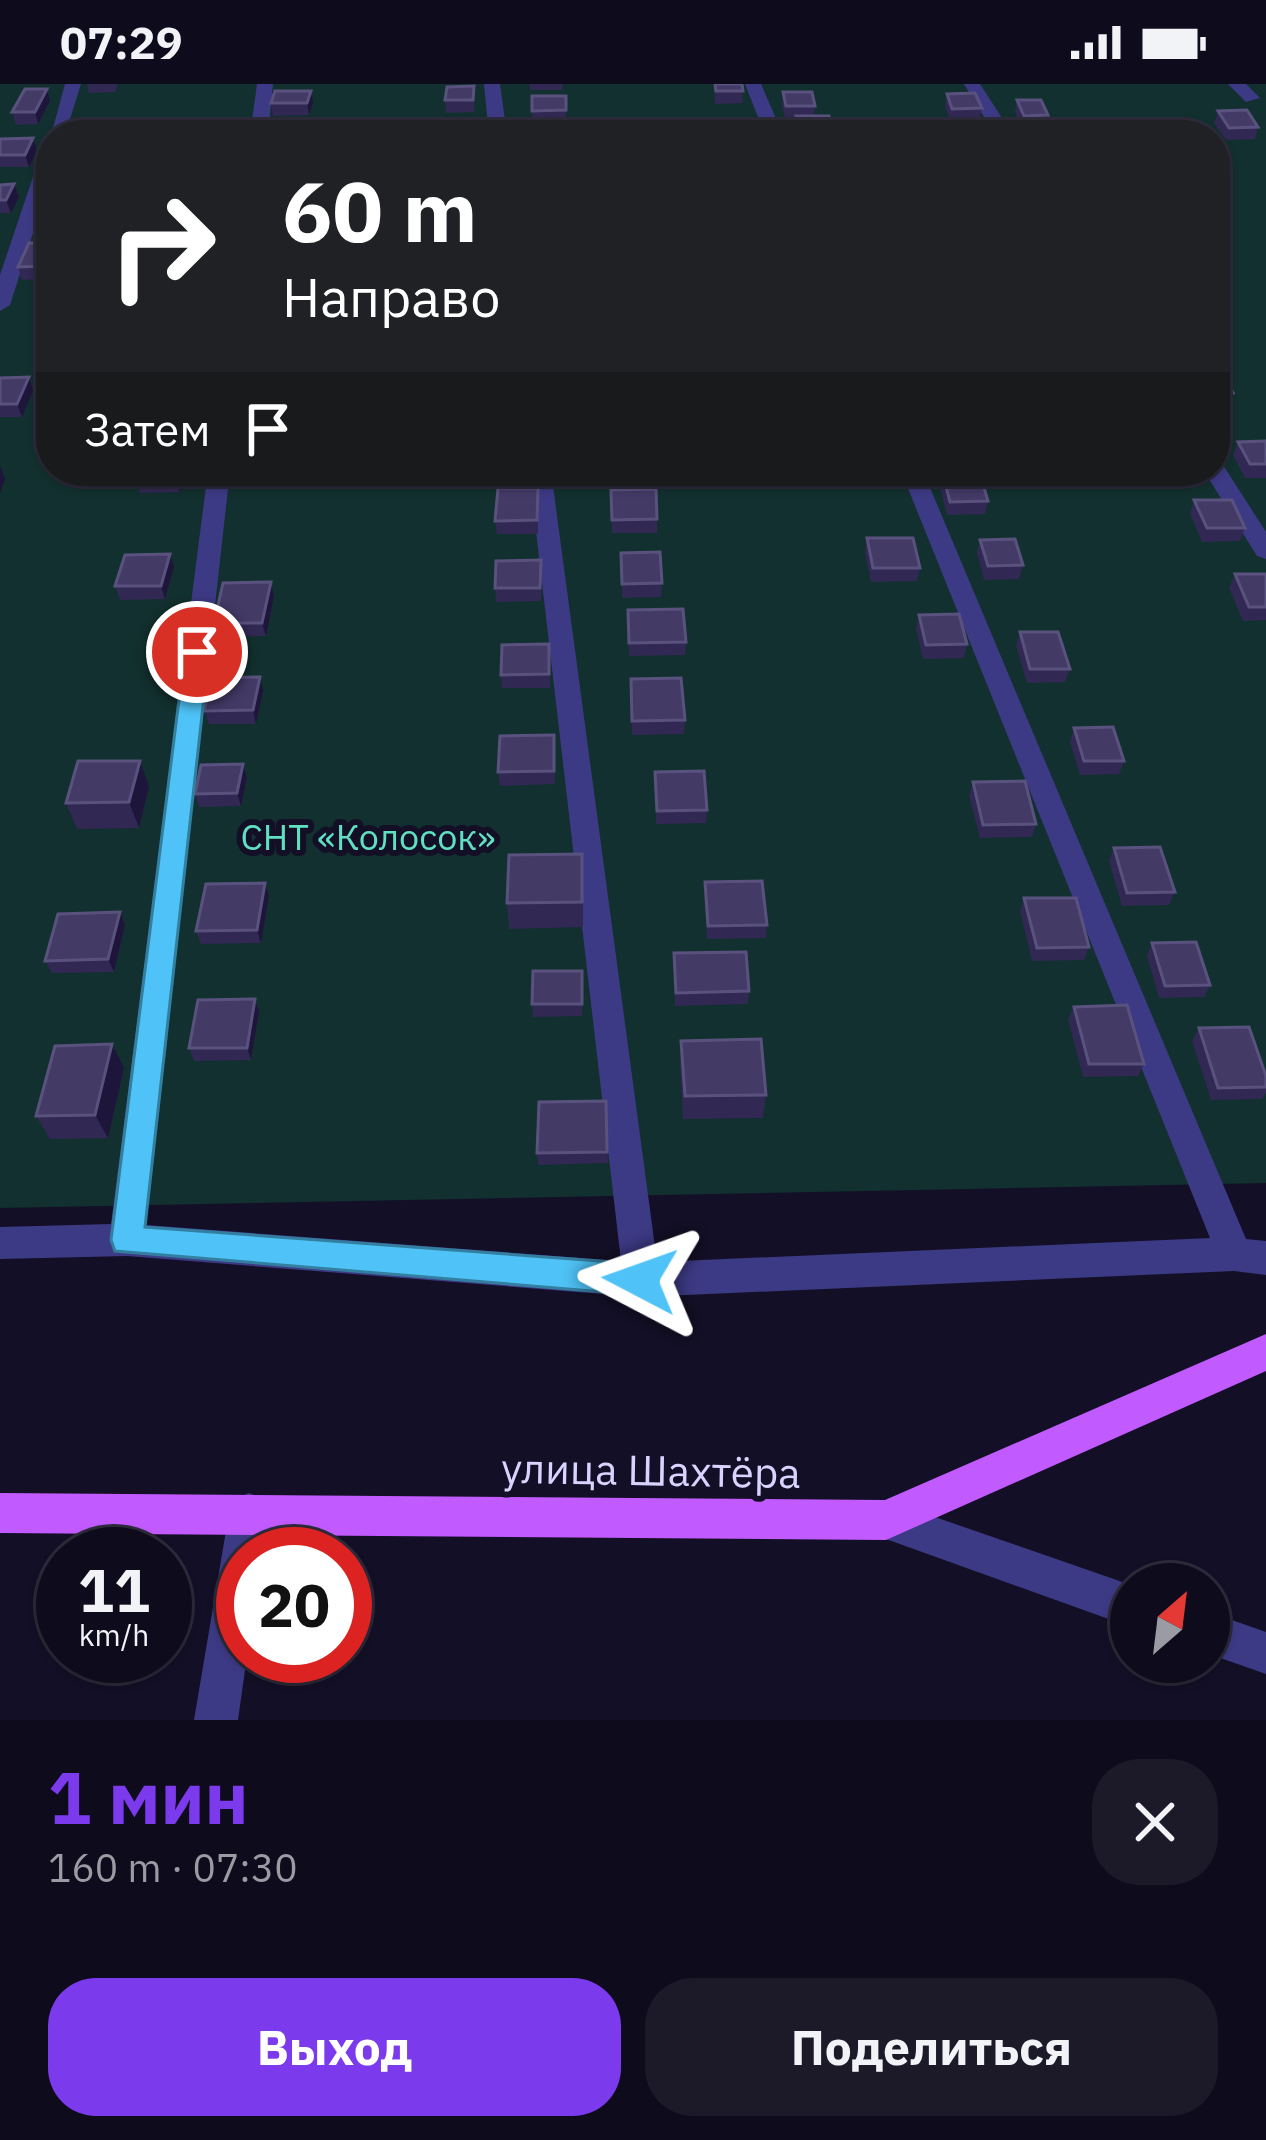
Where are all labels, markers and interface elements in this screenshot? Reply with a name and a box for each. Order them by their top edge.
text: 07:29 [60,13,183,71]
text: 60 m [282,156,478,265]
icon: right [84,168,240,324]
text: Направо [282,262,500,332]
icon: arrive [235,396,301,462]
text: Затем [84,400,211,458]
pin [146,601,248,703]
icon: arrive [164,619,230,685]
park label: СНТ «Колосок» [240,813,496,860]
position arrow [577,1217,703,1343]
street label: улица Шахтёра [501,1440,801,1500]
speed limit sign: 20 [216,1527,372,1683]
text: 11 [78,1550,150,1629]
north arrow [1110,1563,1230,1683]
map controls [1110,1563,1230,1683]
text: km/h [79,1615,149,1654]
text: 1 мин [48,1750,249,1844]
button: close [1092,1759,1218,1885]
text: 160 m · 07:30 [48,1842,298,1893]
button: Выход [48,1978,621,2116]
button: Поделиться [645,1978,1218,2116]

